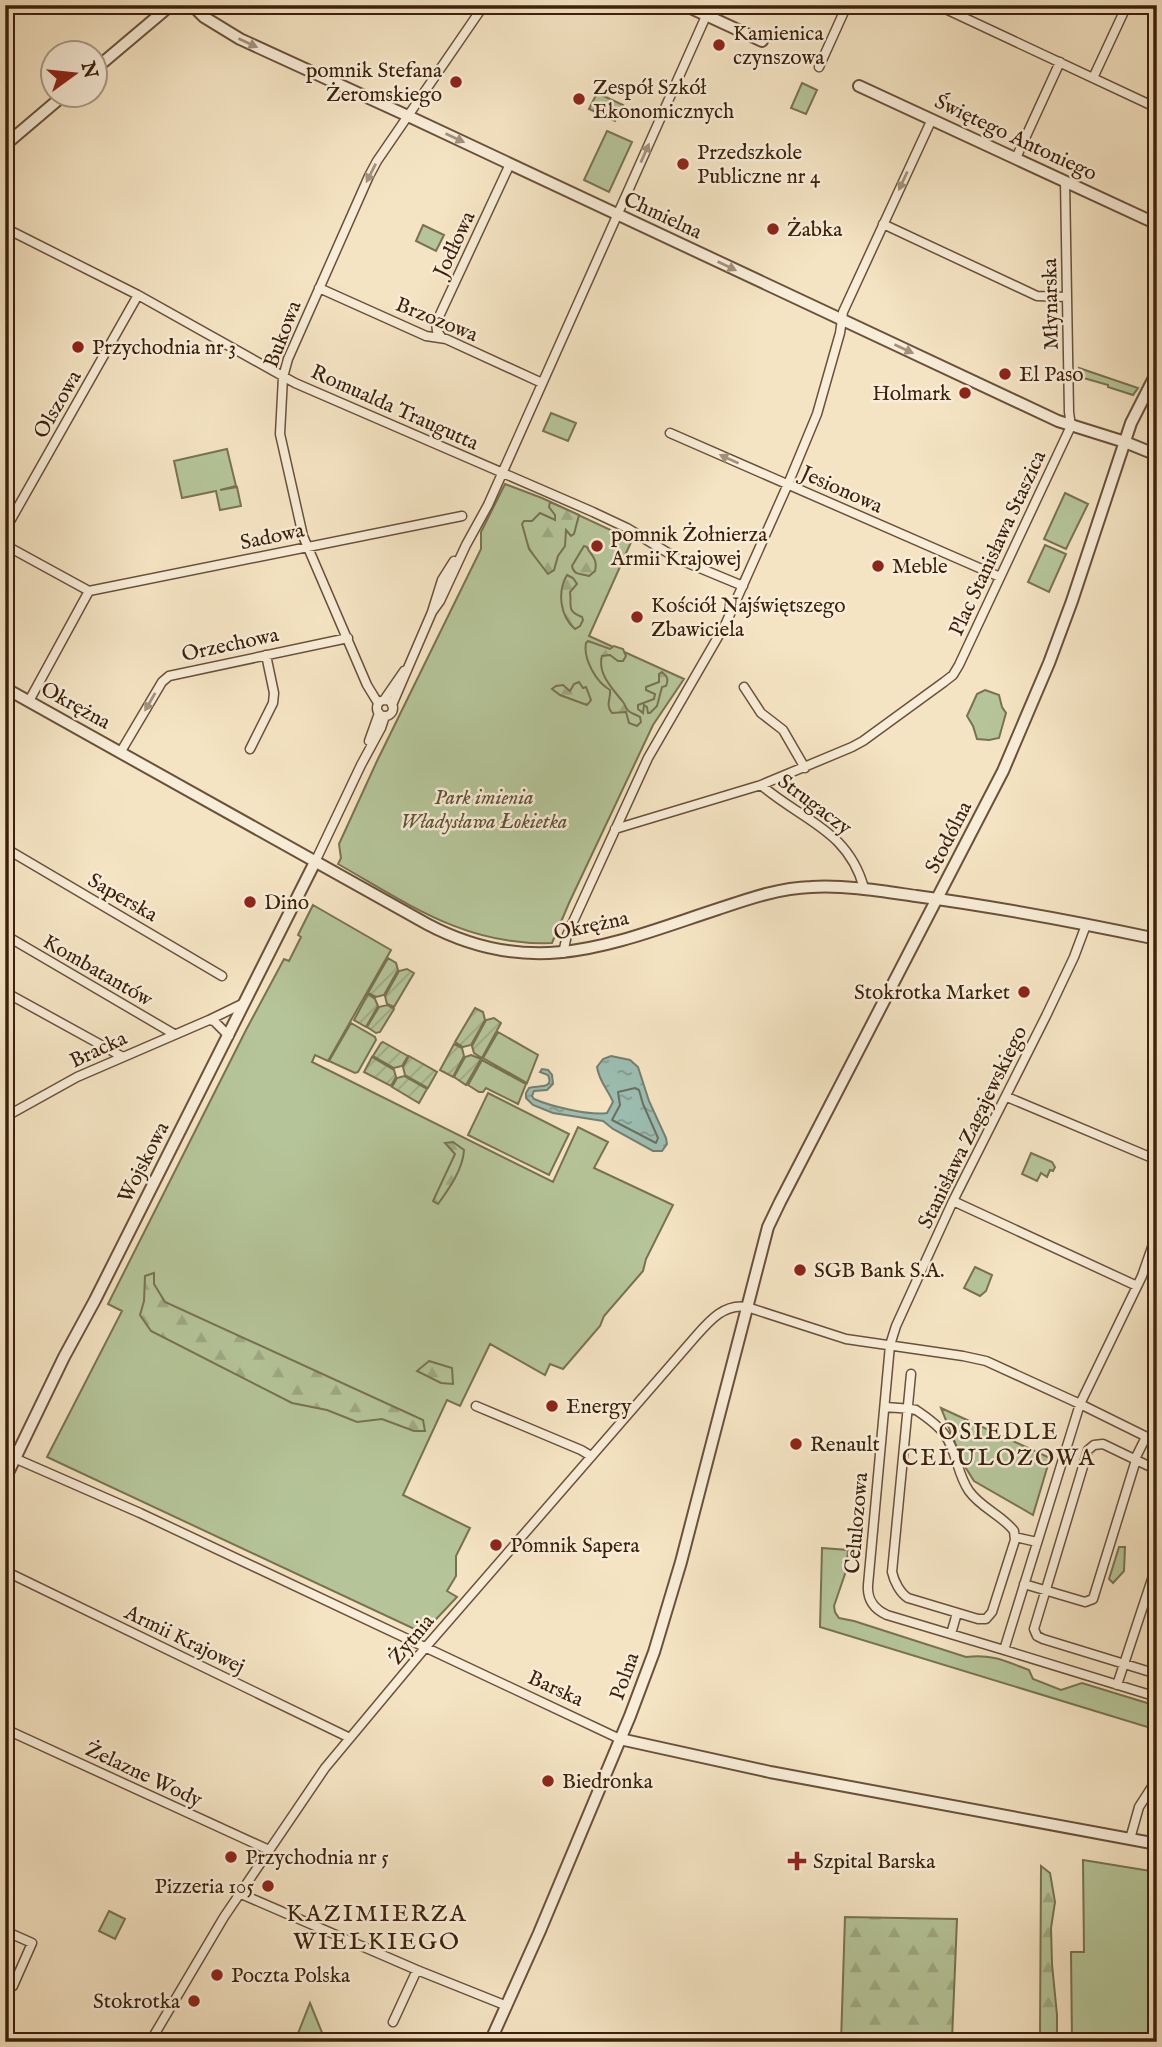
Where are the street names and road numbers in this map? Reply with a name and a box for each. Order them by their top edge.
street label: Świętego Antoniego [930,88,1101,188]
street label: Chmielna [619,186,707,247]
street label: Jodłowa [427,206,483,284]
street label: Młynarska [1037,257,1066,350]
street label: Brzozowa [391,292,482,349]
street label: Bukowa [258,296,309,372]
street label: Romualda Traugutta [306,359,483,458]
street label: Olszowa [28,365,89,444]
street label: Plac Stanisława Staszica [944,446,1054,641]
street label: Jesionowa [794,460,887,521]
street label: Sadowa [238,517,308,557]
street label: Orzechowa [179,622,282,669]
street label: Okrężna [36,676,116,737]
street label: Strugaczy [772,769,857,842]
street label: Stodólna [920,796,979,878]
street label: Saperska [82,868,163,930]
street label: Okrężna [551,905,632,948]
street label: Kombatantów [38,929,158,1014]
street label: Stanisława Zagajewskiego [912,1022,1034,1234]
street label: Bracka [66,1025,132,1075]
street label: Wojskowa [112,1117,177,1208]
street label: Celulozowa [840,1470,875,1575]
street label: Armii Krajowej [119,1599,249,1681]
street label: Żytnia [383,1608,442,1671]
street label: Polna [604,1648,647,1704]
street label: Barska [523,1665,588,1714]
street label: Żelazne Wody [81,1736,207,1815]

